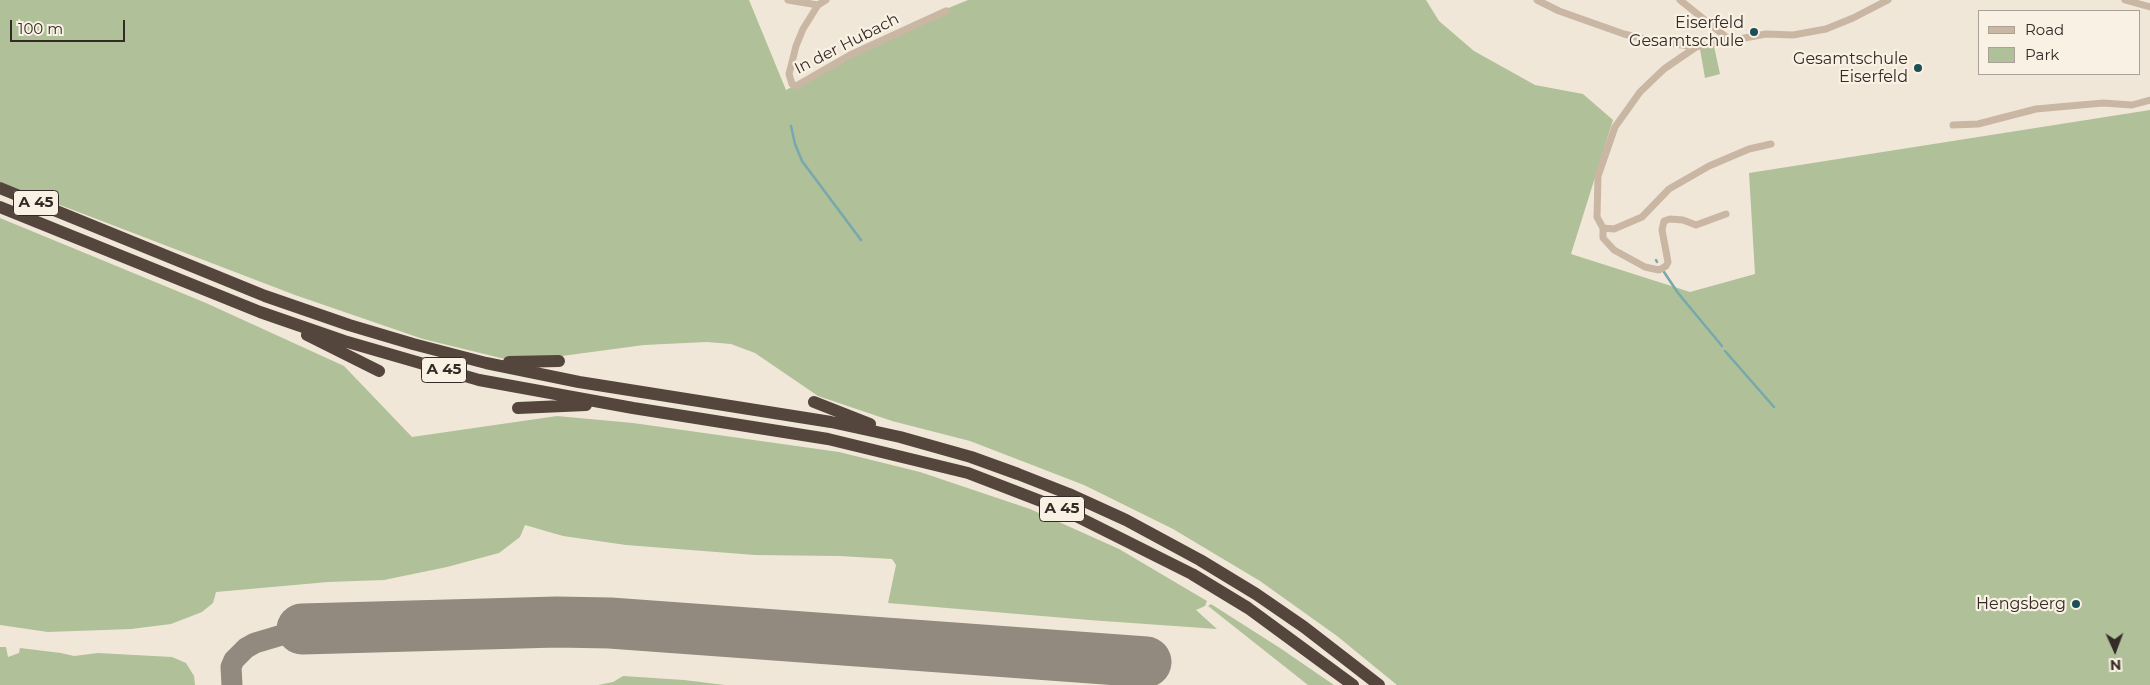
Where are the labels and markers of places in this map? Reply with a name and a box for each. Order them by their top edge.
place label: Eiserfeld Gesamtschule [1629,13,1744,51]
marker: Eiserfeld Gesamtschule [1748,26,1760,38]
place label: Gesamtschule Eiserfeld [1793,49,1908,87]
marker: Gesamtschule Eiserfeld [1912,62,1924,74]
place label: Hengsberg [1976,594,2066,614]
marker: Hengsberg [2070,598,2082,610]

